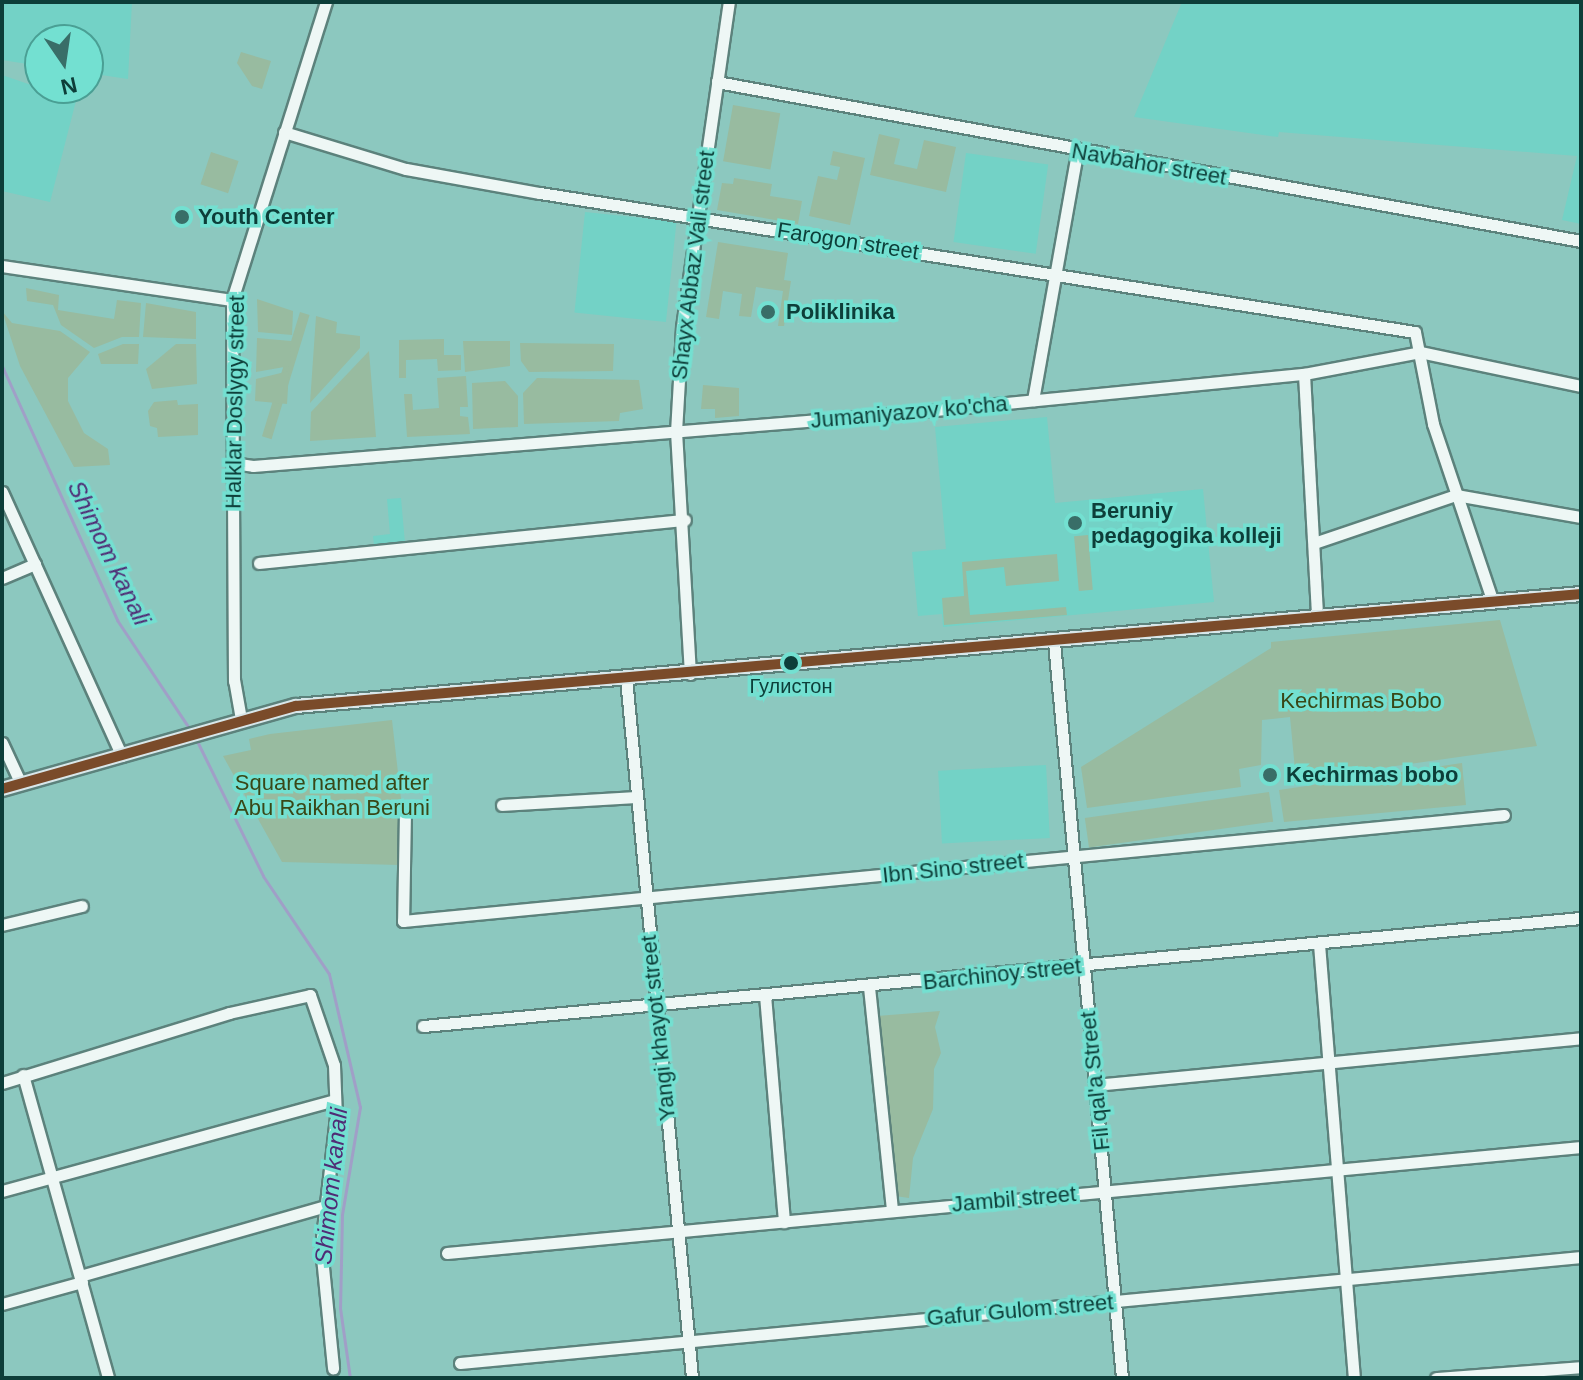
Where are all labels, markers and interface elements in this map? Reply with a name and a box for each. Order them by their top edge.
north arrow [24,24,104,104]
text: N [59,72,80,100]
street label: Navbahor street [1070,137,1228,191]
street label: Shayx Abbaz Vali street [666,148,720,382]
place label: Youth Center [198,204,334,230]
marker: Youth Center [173,208,191,226]
street label: Farogon street [775,217,921,265]
street label: Halklar Doslygy street [220,295,250,509]
place label: Poliklinika [786,299,895,325]
marker: Poliklinika [757,301,779,323]
street label: Jumaniyazov ko'cha [810,390,1008,434]
water label: Shimom kanali [62,476,156,630]
place label: Beruniy pedagogika kolleji [1091,497,1282,548]
marker: Beruniy pedagogika kolleji [1066,514,1084,532]
marker: Гулистон [783,655,799,671]
place label: Гулистон [750,674,832,698]
park label: Kechirmas Bobo [1280,688,1442,714]
place label: Kechirmas bobo [1286,762,1458,788]
marker: Kechirmas bobo [1261,766,1279,784]
park label: Square named after Abu Raikhan Beruni [234,769,430,820]
street label: Ibn Sino street [881,847,1025,889]
street label: Yangi khayot street [635,934,681,1122]
street label: Barchinoy street [922,953,1082,995]
street label: Fil qal'a Street [1075,1010,1115,1152]
water label: Shimom kanali [308,1106,354,1266]
street label: Jambil street [951,1180,1077,1218]
street label: Gafur Gulom street [926,1289,1114,1331]

